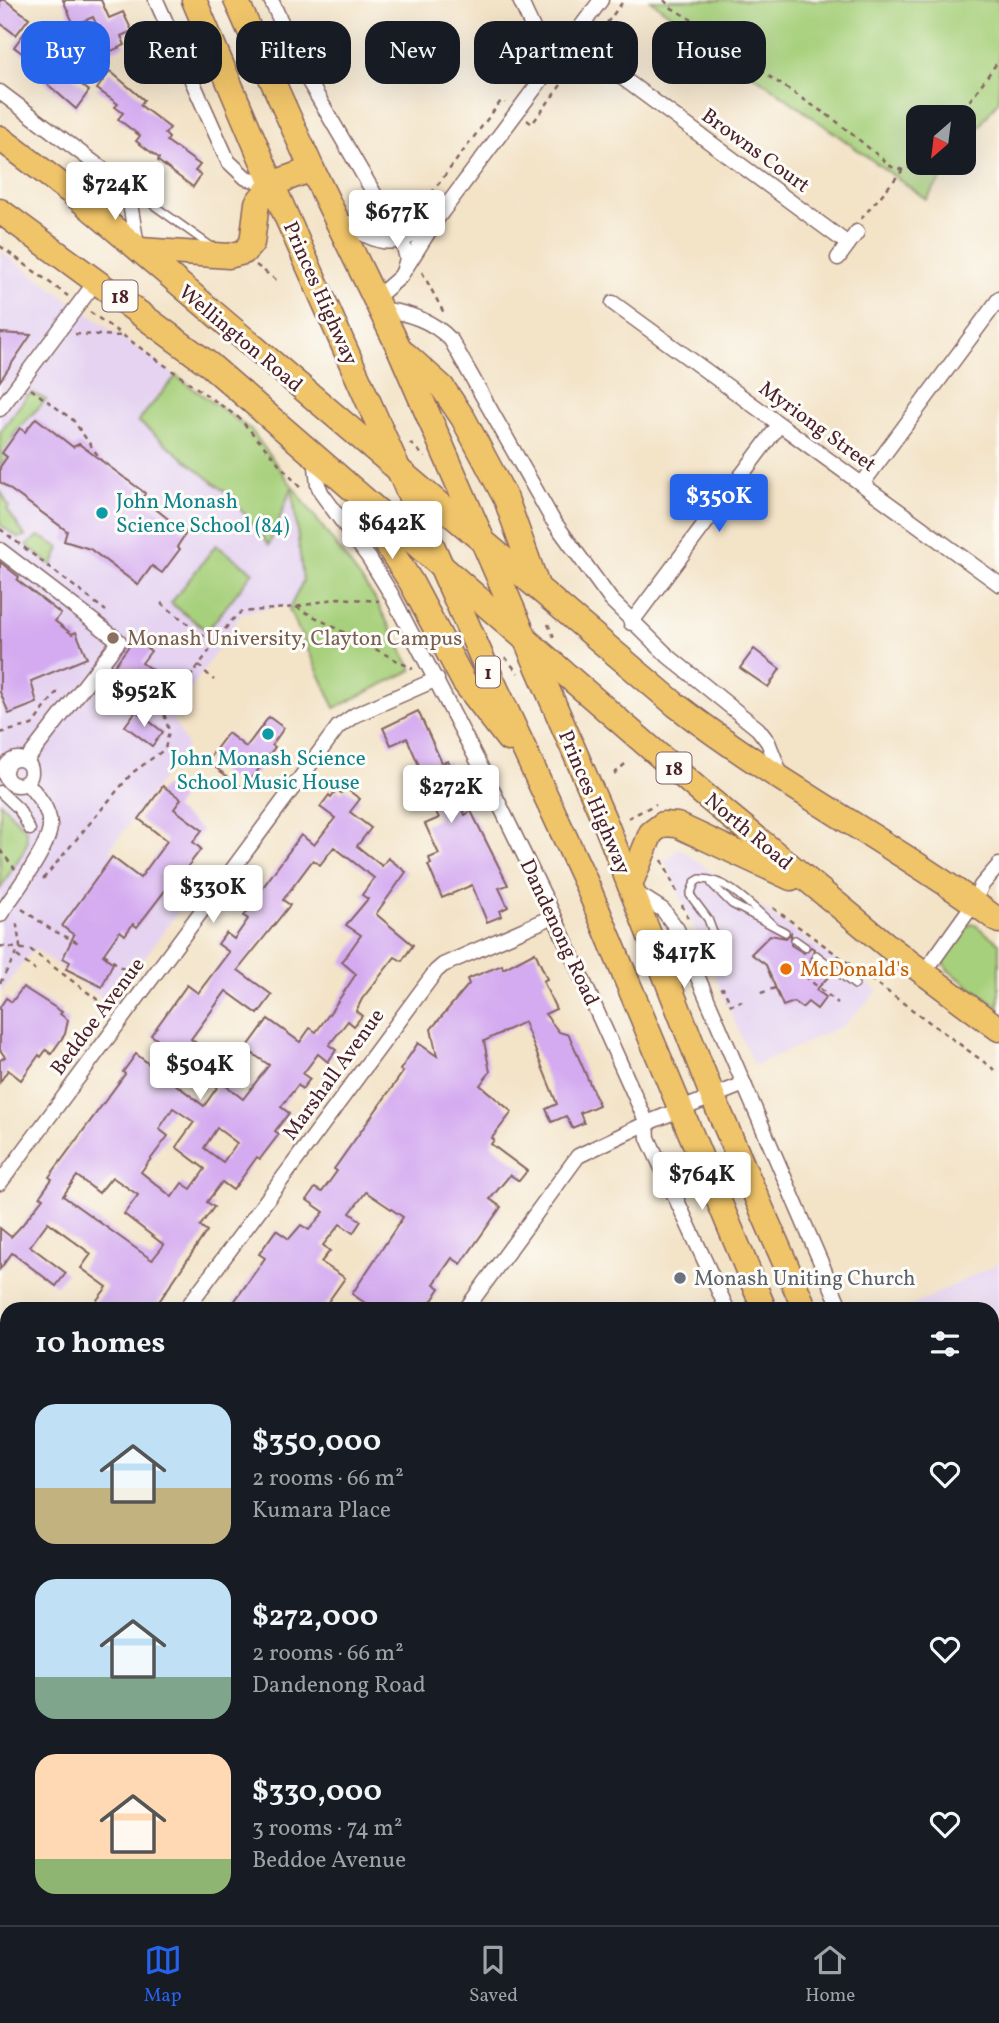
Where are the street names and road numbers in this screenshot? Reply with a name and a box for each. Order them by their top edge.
street label: Browns Court [695,102,815,200]
street label: Princes Highway [275,217,365,371]
street label: Wellington Road [172,279,308,400]
road number: 18 [102,280,138,312]
street label: Myriong Street [753,375,882,480]
road number: 1 [476,656,500,688]
street label: Princes Highway [550,726,637,880]
road number: 18 [656,752,692,783]
street label: North Road [698,787,798,878]
street label: Dandenong Road [512,855,605,1011]
street label: Beddoe Avenue [44,952,152,1082]
street label: Marshall Avenue [277,1003,392,1147]

